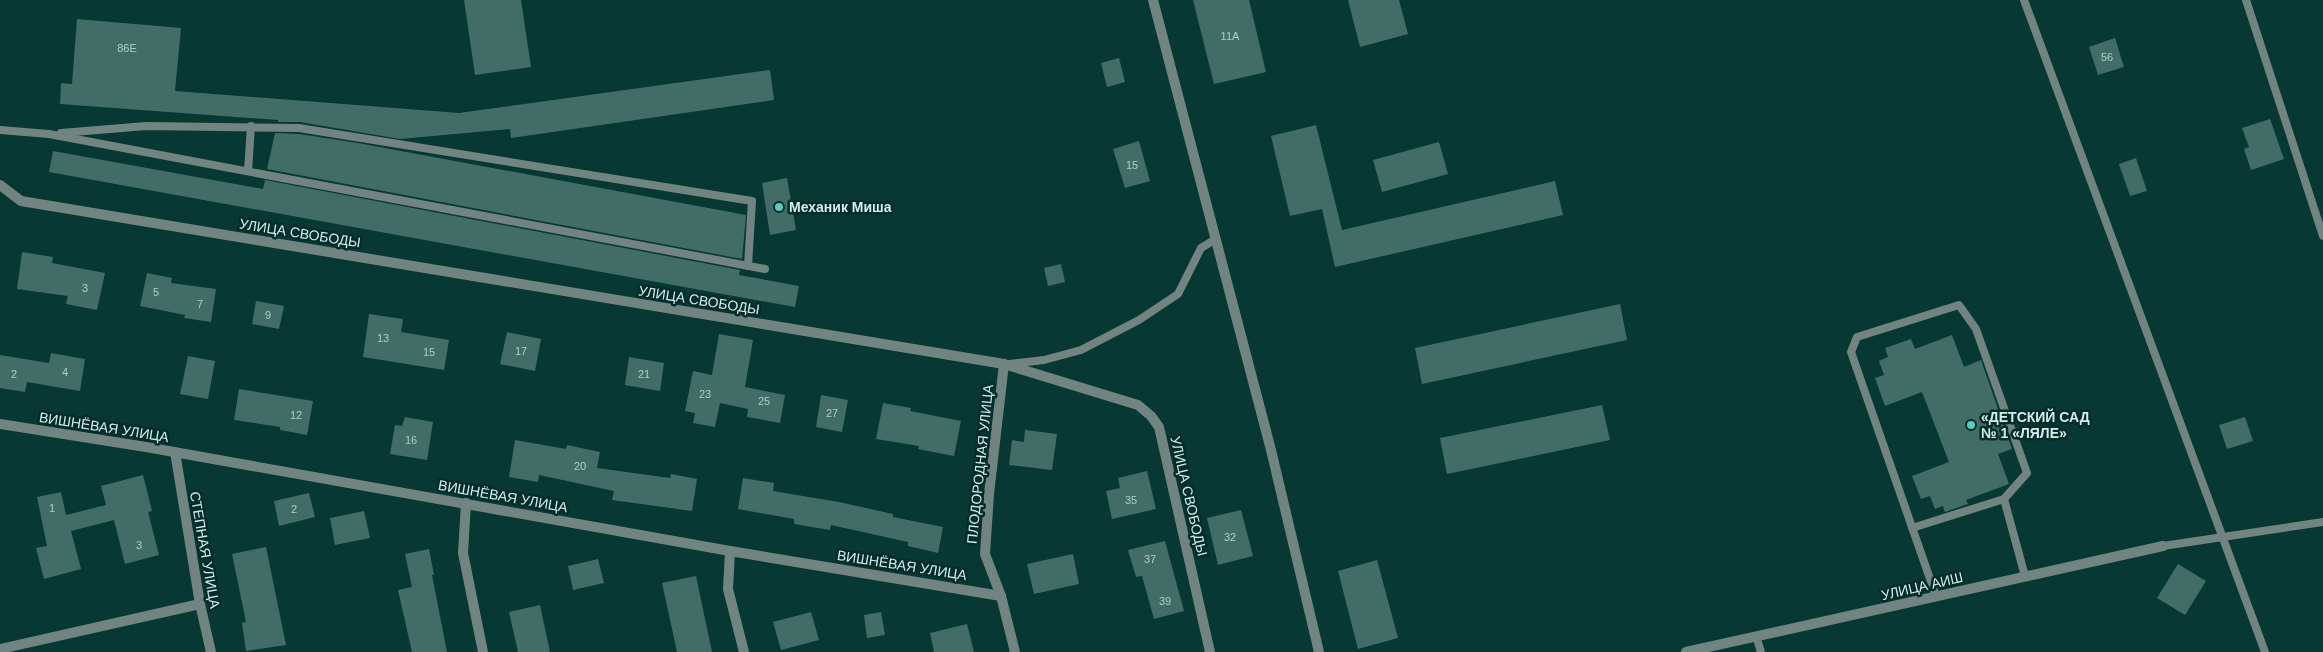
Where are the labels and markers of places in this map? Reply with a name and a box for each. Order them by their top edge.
place label: Механик Миша [789,199,892,215]
marker: Механик Миша [773,201,785,213]
place label: «ДЕТСКИЙ САД № 1 «ЛЯЛЕ» [1981,408,2090,441]
marker: «ДЕТСКИЙ САД № 1 «ЛЯЛЕ» [1965,419,1977,431]

